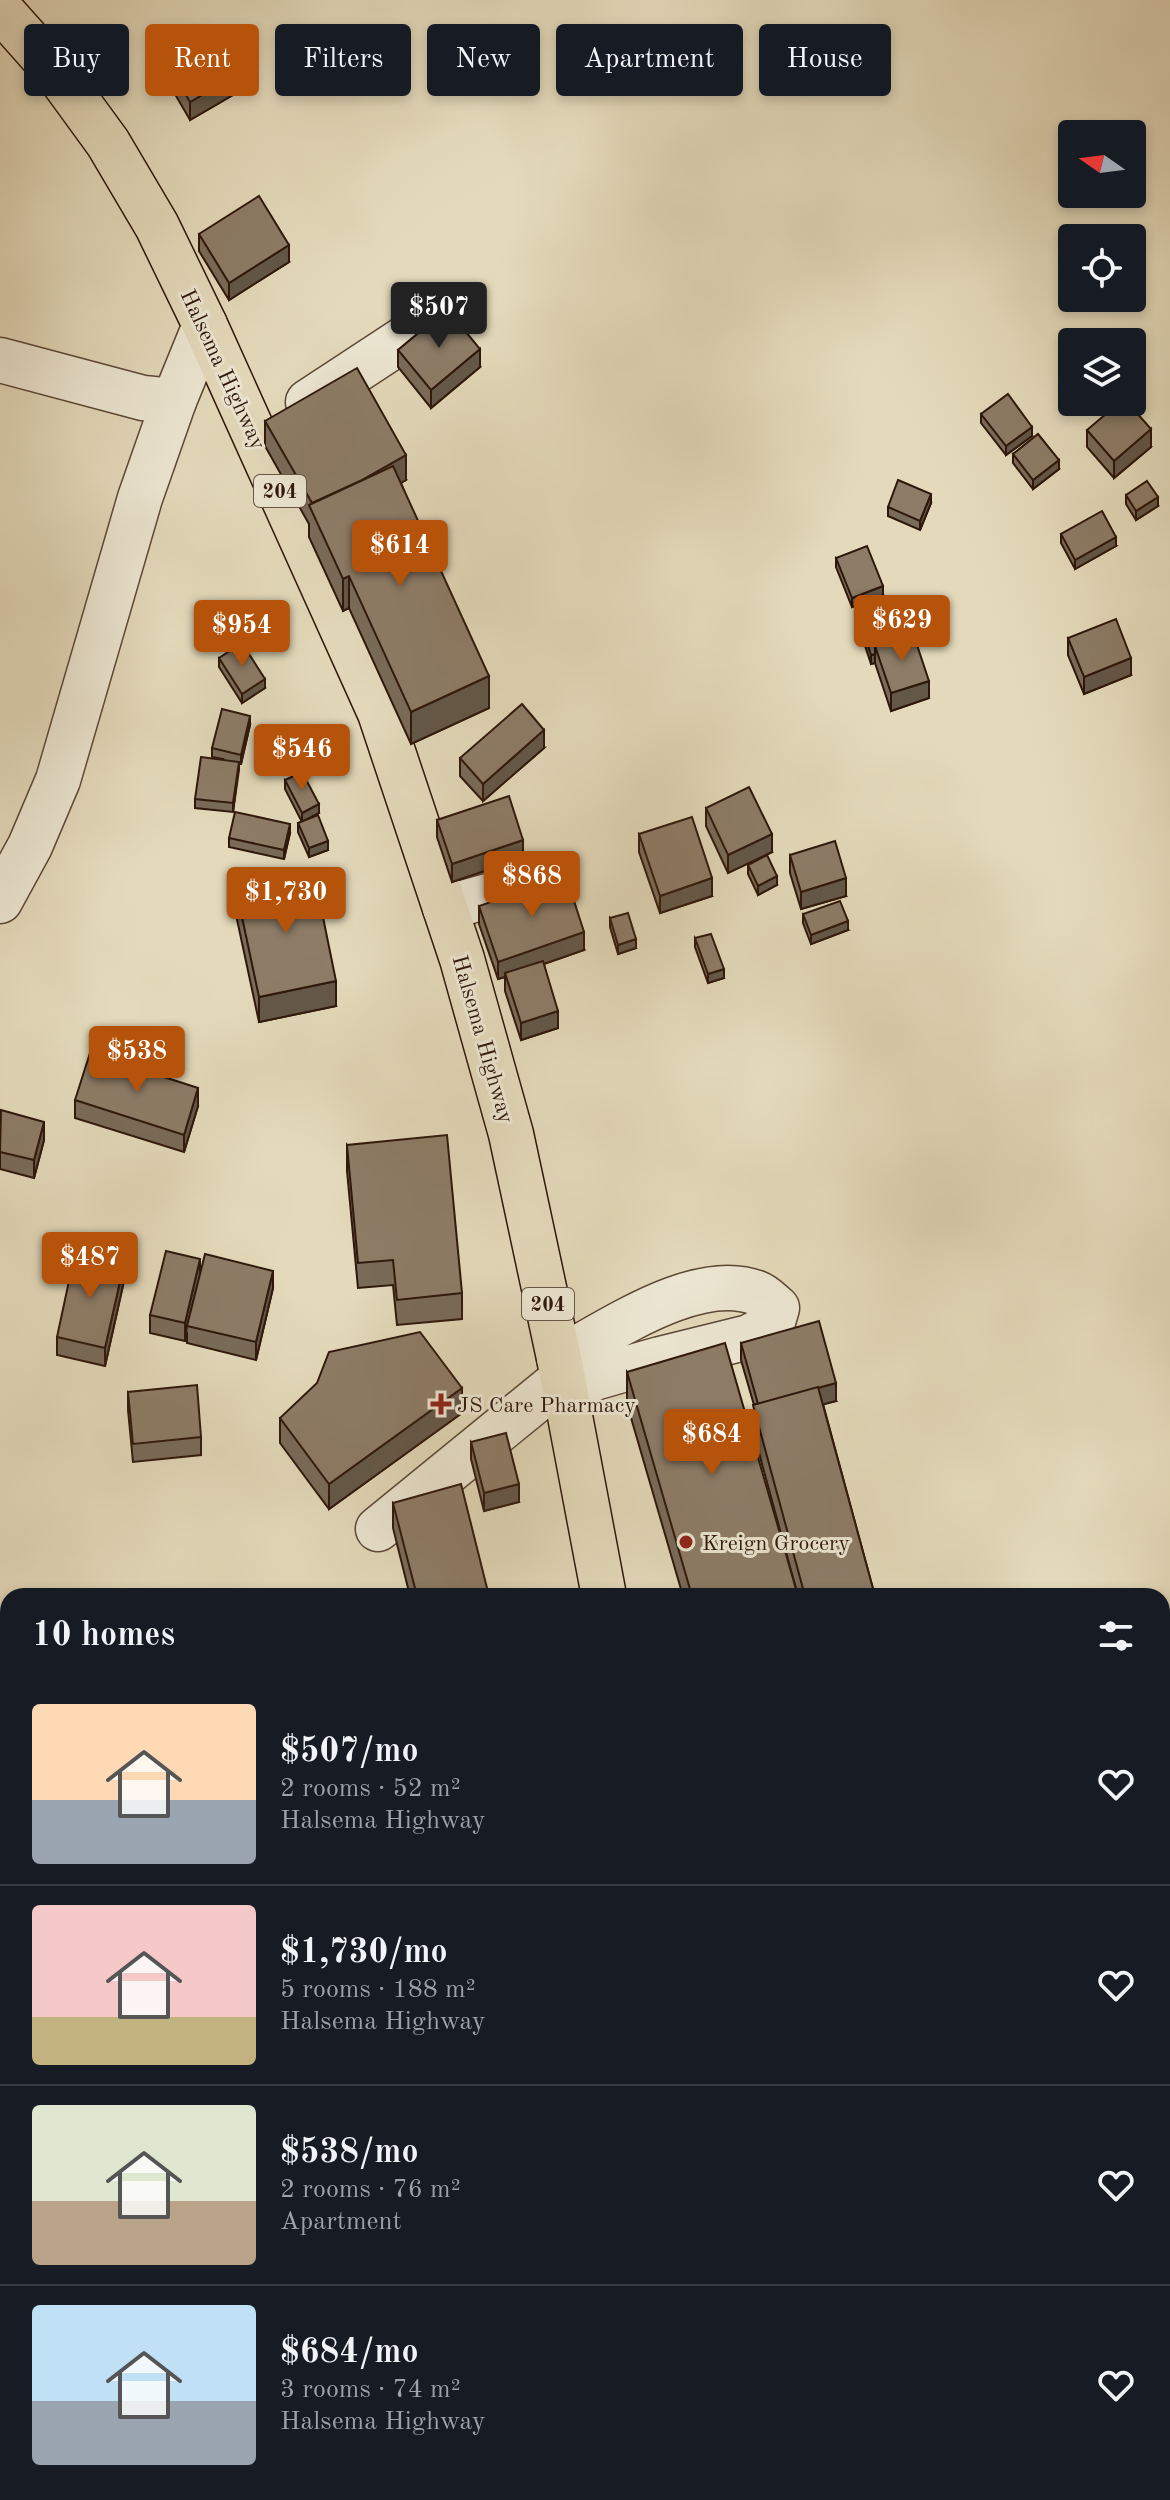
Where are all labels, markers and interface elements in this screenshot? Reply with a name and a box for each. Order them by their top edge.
chip: Buy [24,24,129,96]
chip: Rent [145,24,259,96]
chip: Filters [275,24,411,96]
chip: New [427,24,540,96]
chip: Apartment [556,24,743,96]
chip: House [759,24,891,96]
north arrow [1058,120,1146,208]
map controls [1058,120,1146,416]
button: locate [1058,224,1146,312]
pin: $507 [392,282,486,350]
street label: Halsema Highway [175,286,269,454]
text: $507 [409,295,469,321]
button: layers [1058,328,1146,416]
road number: 204 [254,475,306,507]
pin: $614 [353,520,447,588]
text: $614 [370,533,430,559]
pin: $629 [855,595,949,663]
pin: $954 [195,600,289,668]
text: $629 [872,608,932,634]
text: $954 [212,613,272,639]
pin: $546 [255,724,349,792]
text: $546 [272,737,332,763]
pin: $868 [485,851,579,919]
text: $868 [502,864,562,890]
pin: $1,730 [221,867,351,935]
text: $1,730 [245,880,327,906]
street label: Halsema Highway [448,953,517,1127]
pin: $538 [90,1026,184,1094]
text: $538 [107,1039,167,1065]
pin: $487 [43,1232,137,1300]
text: $487 [60,1245,120,1271]
road number: 204 [522,1288,574,1320]
marker: JS Care Pharmacy [432,1395,450,1413]
place label: JS Care Pharmacy [457,1395,636,1417]
pin: $684 [665,1409,759,1477]
text: $684 [682,1422,742,1448]
marker: Kreign Grocery [677,1533,695,1551]
place label: Kreign Grocery [702,1533,850,1555]
icon: filters [1094,1614,1138,1658]
text: 10 homes [32,1619,175,1653]
text: $507/mo [280,1735,419,1769]
icon: home [96,1736,192,1832]
icon: heart [1094,1762,1138,1806]
text: 2 rooms · 52 m² [280,1776,461,1802]
text: Halsema Highway [280,1808,486,1834]
text: $1,730/mo [280,1936,448,1970]
icon: home [96,1937,192,2033]
icon: heart [1094,1963,1138,2007]
text: 5 rooms · 188 m² [280,1977,476,2003]
text: Halsema Highway [280,2009,486,2035]
text: $538/mo [280,2136,419,2170]
icon: home [96,2137,192,2233]
icon: heart [1094,2163,1138,2207]
text: 2 rooms · 76 m² [280,2177,461,2203]
text: Apartment [280,2209,402,2235]
text: $684/mo [280,2336,419,2370]
icon: home [96,2337,192,2433]
icon: heart [1094,2363,1138,2407]
text: 3 rooms · 74 m² [280,2377,461,2403]
text: Halsema Highway [280,2409,486,2435]

